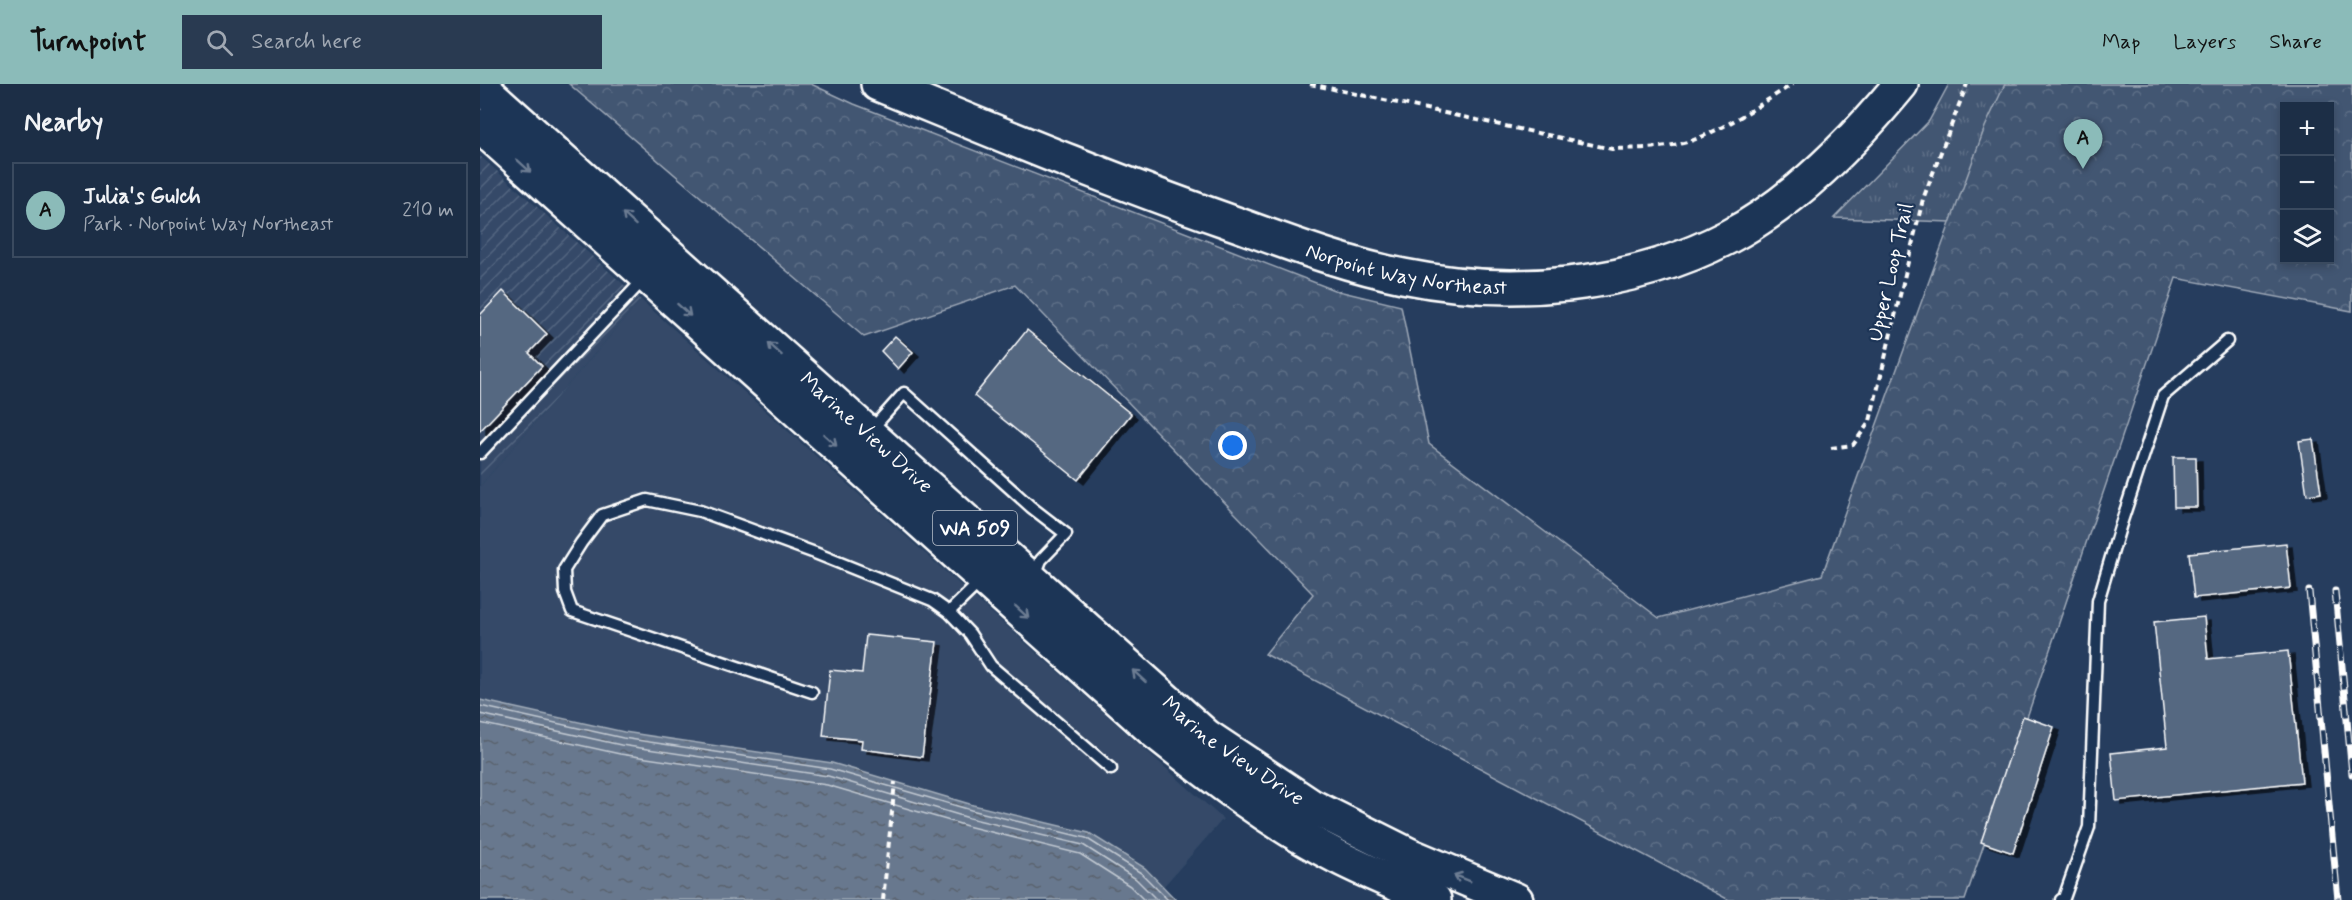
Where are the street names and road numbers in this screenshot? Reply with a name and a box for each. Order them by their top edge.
street label: Upper Loop Trail [1861,200,1921,344]
street label: Norpoint Way Northeast [1302,237,1508,302]
street label: Marine View Drive [793,366,939,500]
road number: WA 509 [933,511,1017,545]
street label: Marine View Drive [1155,690,1309,813]

